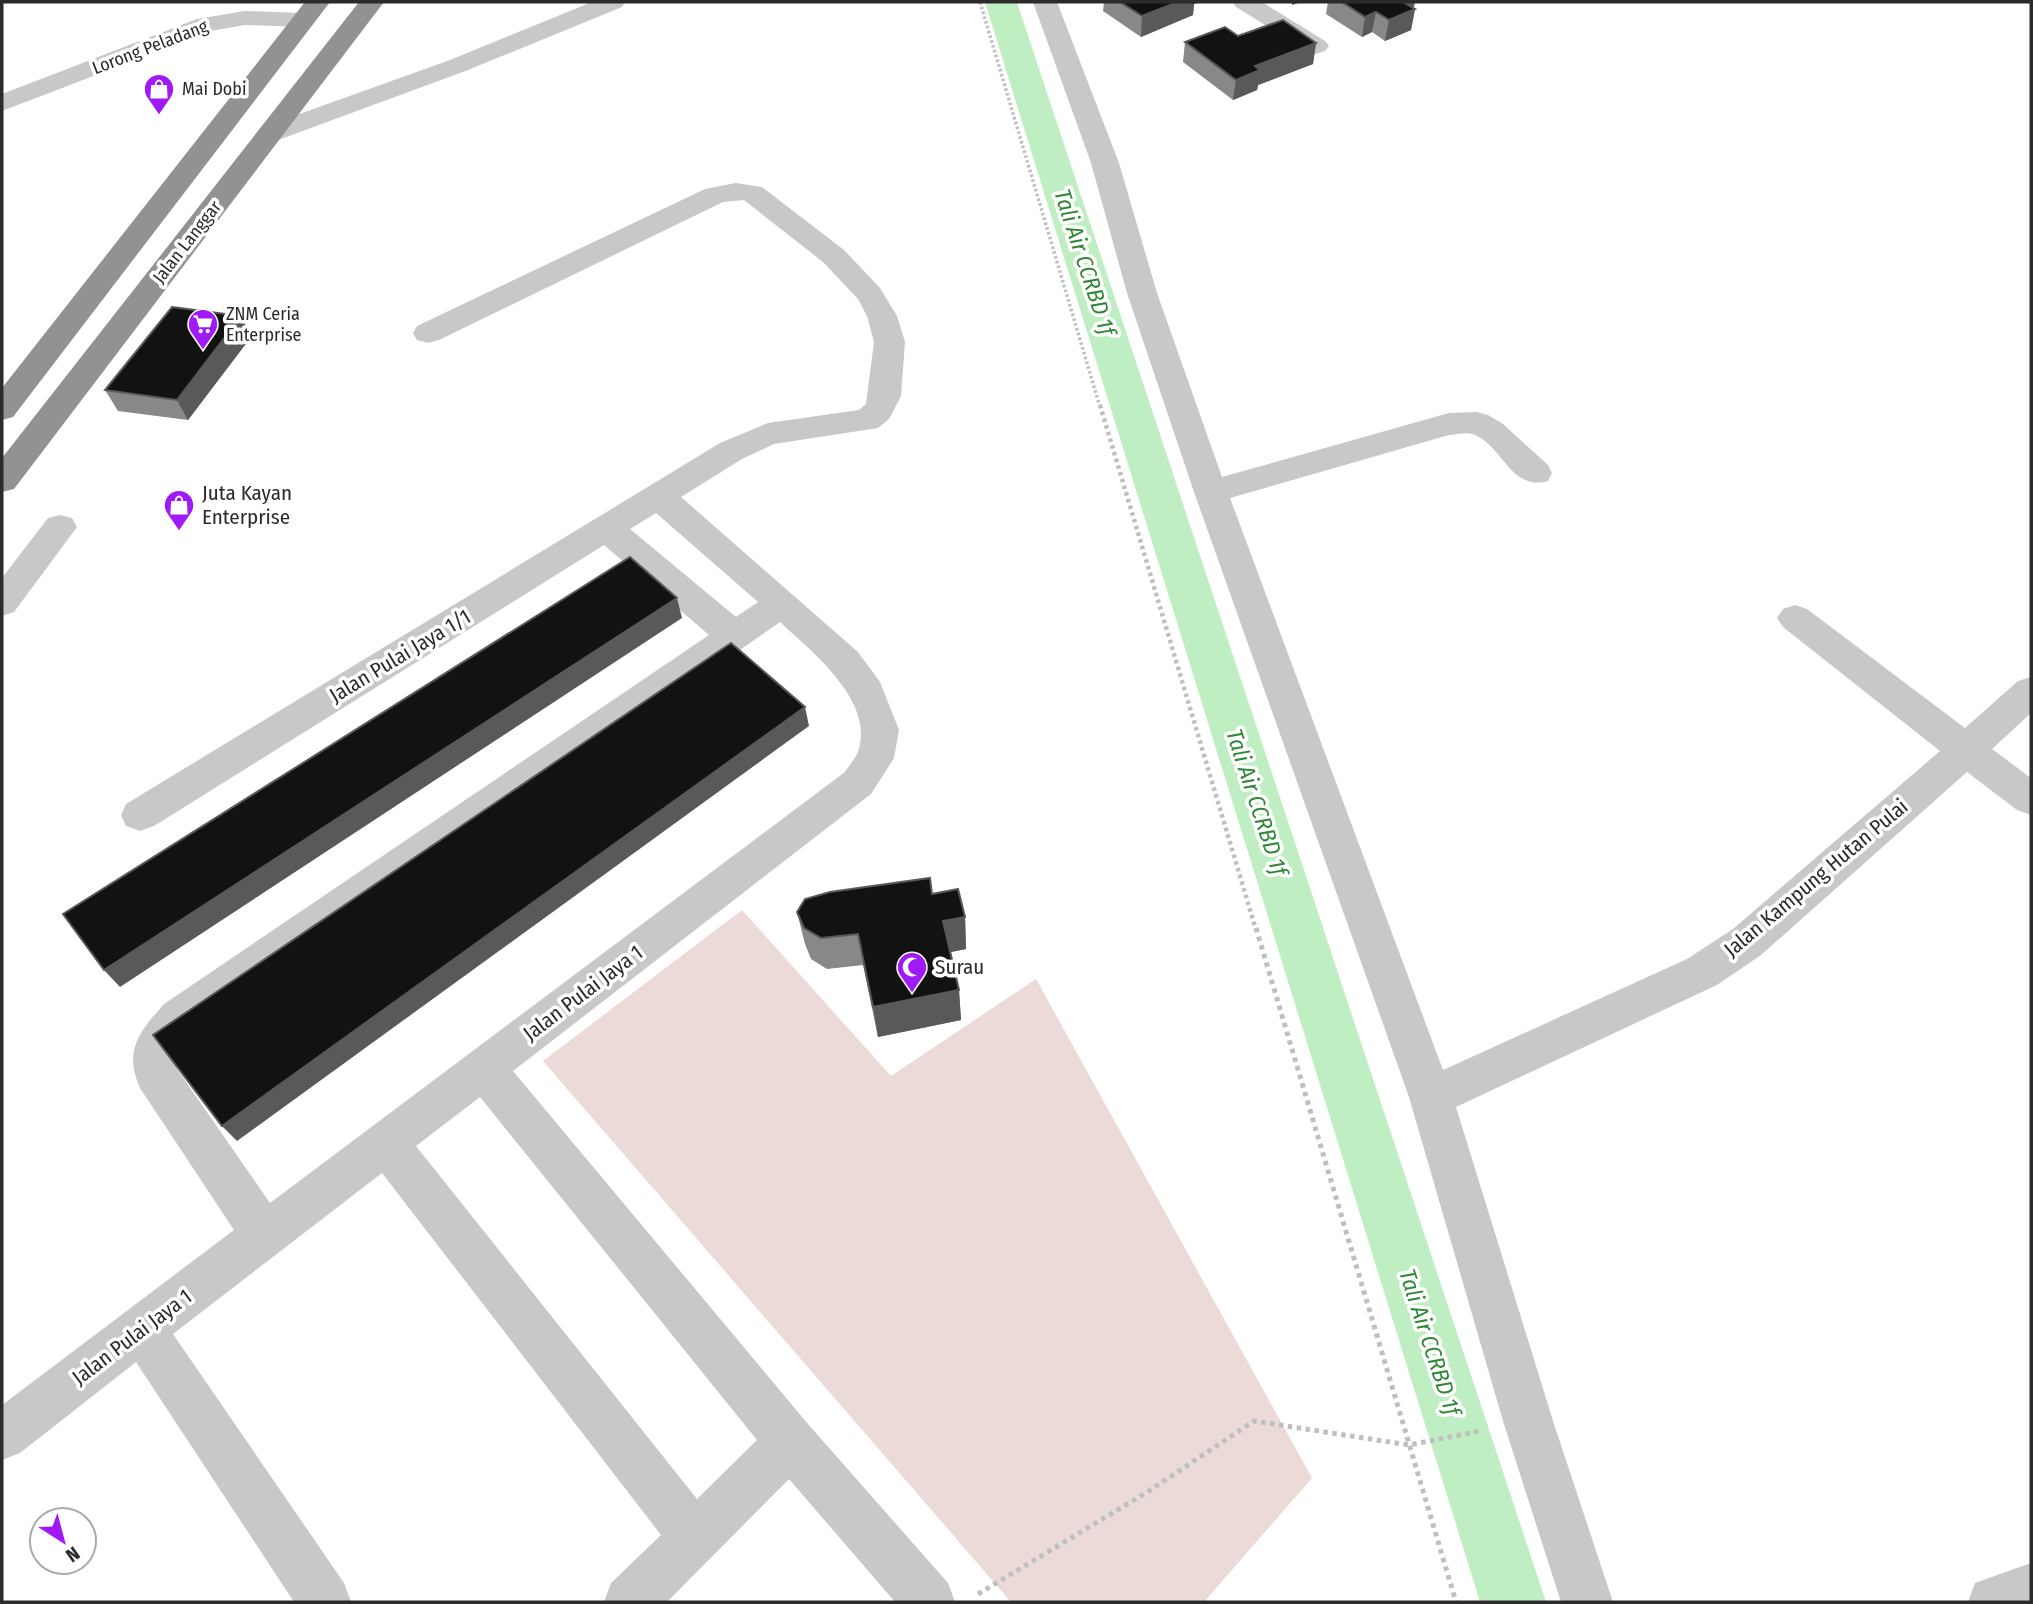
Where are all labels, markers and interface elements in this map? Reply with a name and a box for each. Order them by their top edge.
street label: Lorong Peladang [89,15,211,79]
shop icon: Mai Dobi [142,72,176,116]
place label: Mai Dobi [182,78,246,100]
water label: Tali Air CCRBD 1f [1048,185,1123,342]
street label: Jalan Langgar [148,196,226,288]
place label: ZNM Ceria Enterprise [226,303,302,346]
supermarket icon: ZNM Ceria Enterprise [186,307,220,351]
place label: Juta Kayan Enterprise [202,480,292,530]
shop icon: Juta Kayan Enterprise [162,488,196,532]
street label: Jalan Pulai Jaya 1/1 [325,604,475,708]
water label: Tali Air CCRBD 1f [1220,725,1295,882]
street label: Jalan Kampung Hutan Pulai [1719,793,1913,963]
street label: Jalan Pulai Jaya 1 [518,940,648,1046]
mosque icon: Surau [895,950,929,994]
place label: Surau [935,954,984,980]
water label: Tali Air CCRBD 1f [1393,1265,1468,1422]
street label: Jalan Pulai Jaya 1 [67,1284,197,1390]
north arrow [28,1506,98,1576]
text: N [61,1542,84,1567]

